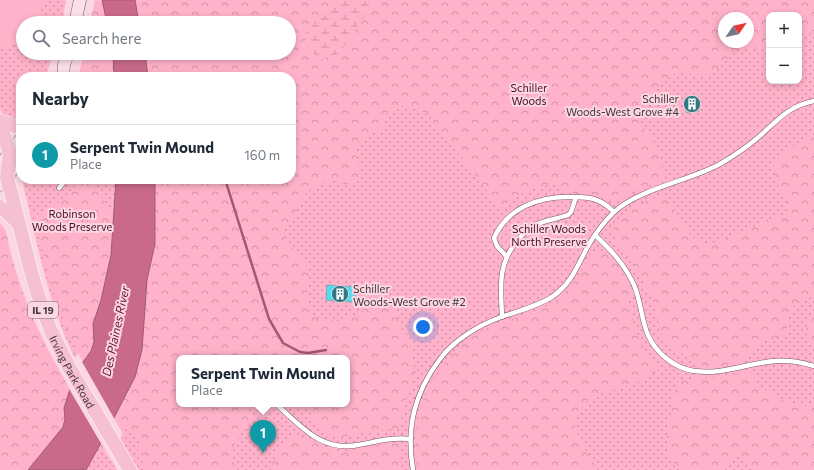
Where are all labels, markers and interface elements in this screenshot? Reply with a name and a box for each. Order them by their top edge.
north arrow [718,12,754,48]
map controls [766,12,802,84]
button: + [766,12,802,48]
search box [16,16,296,60]
icon: search [30,27,52,49]
text: Search here [62,29,141,47]
button: − [766,48,802,84]
park label: Schiller Woods [511,81,548,107]
text: Nearby [32,88,89,109]
place label: Schiller Woods-West Grove #4 [566,92,680,118]
building icon: Schiller Woods-West Grove #4 [682,94,702,114]
text: Serpent Twin Mound [70,138,214,156]
text: 1 [42,147,48,163]
text: 160 m [244,147,280,163]
text: Place [70,156,102,172]
park label: Robinson Woods Preserve [32,207,112,233]
park label: Schiller Woods North Preserve [511,222,587,248]
place label: Schiller Woods-West Grove #2 [353,282,466,308]
water label: Des Plaines River [99,283,132,378]
building icon: Schiller Woods-West Grove #2 [330,284,350,304]
road number: IL 19 [28,302,58,318]
your location [413,317,433,337]
street label: Irving Park Road [48,333,98,410]
popup [176,355,350,407]
text: Serpent Twin Mound [191,364,335,382]
text: Place [191,382,223,398]
pin: 1 [250,420,276,453]

